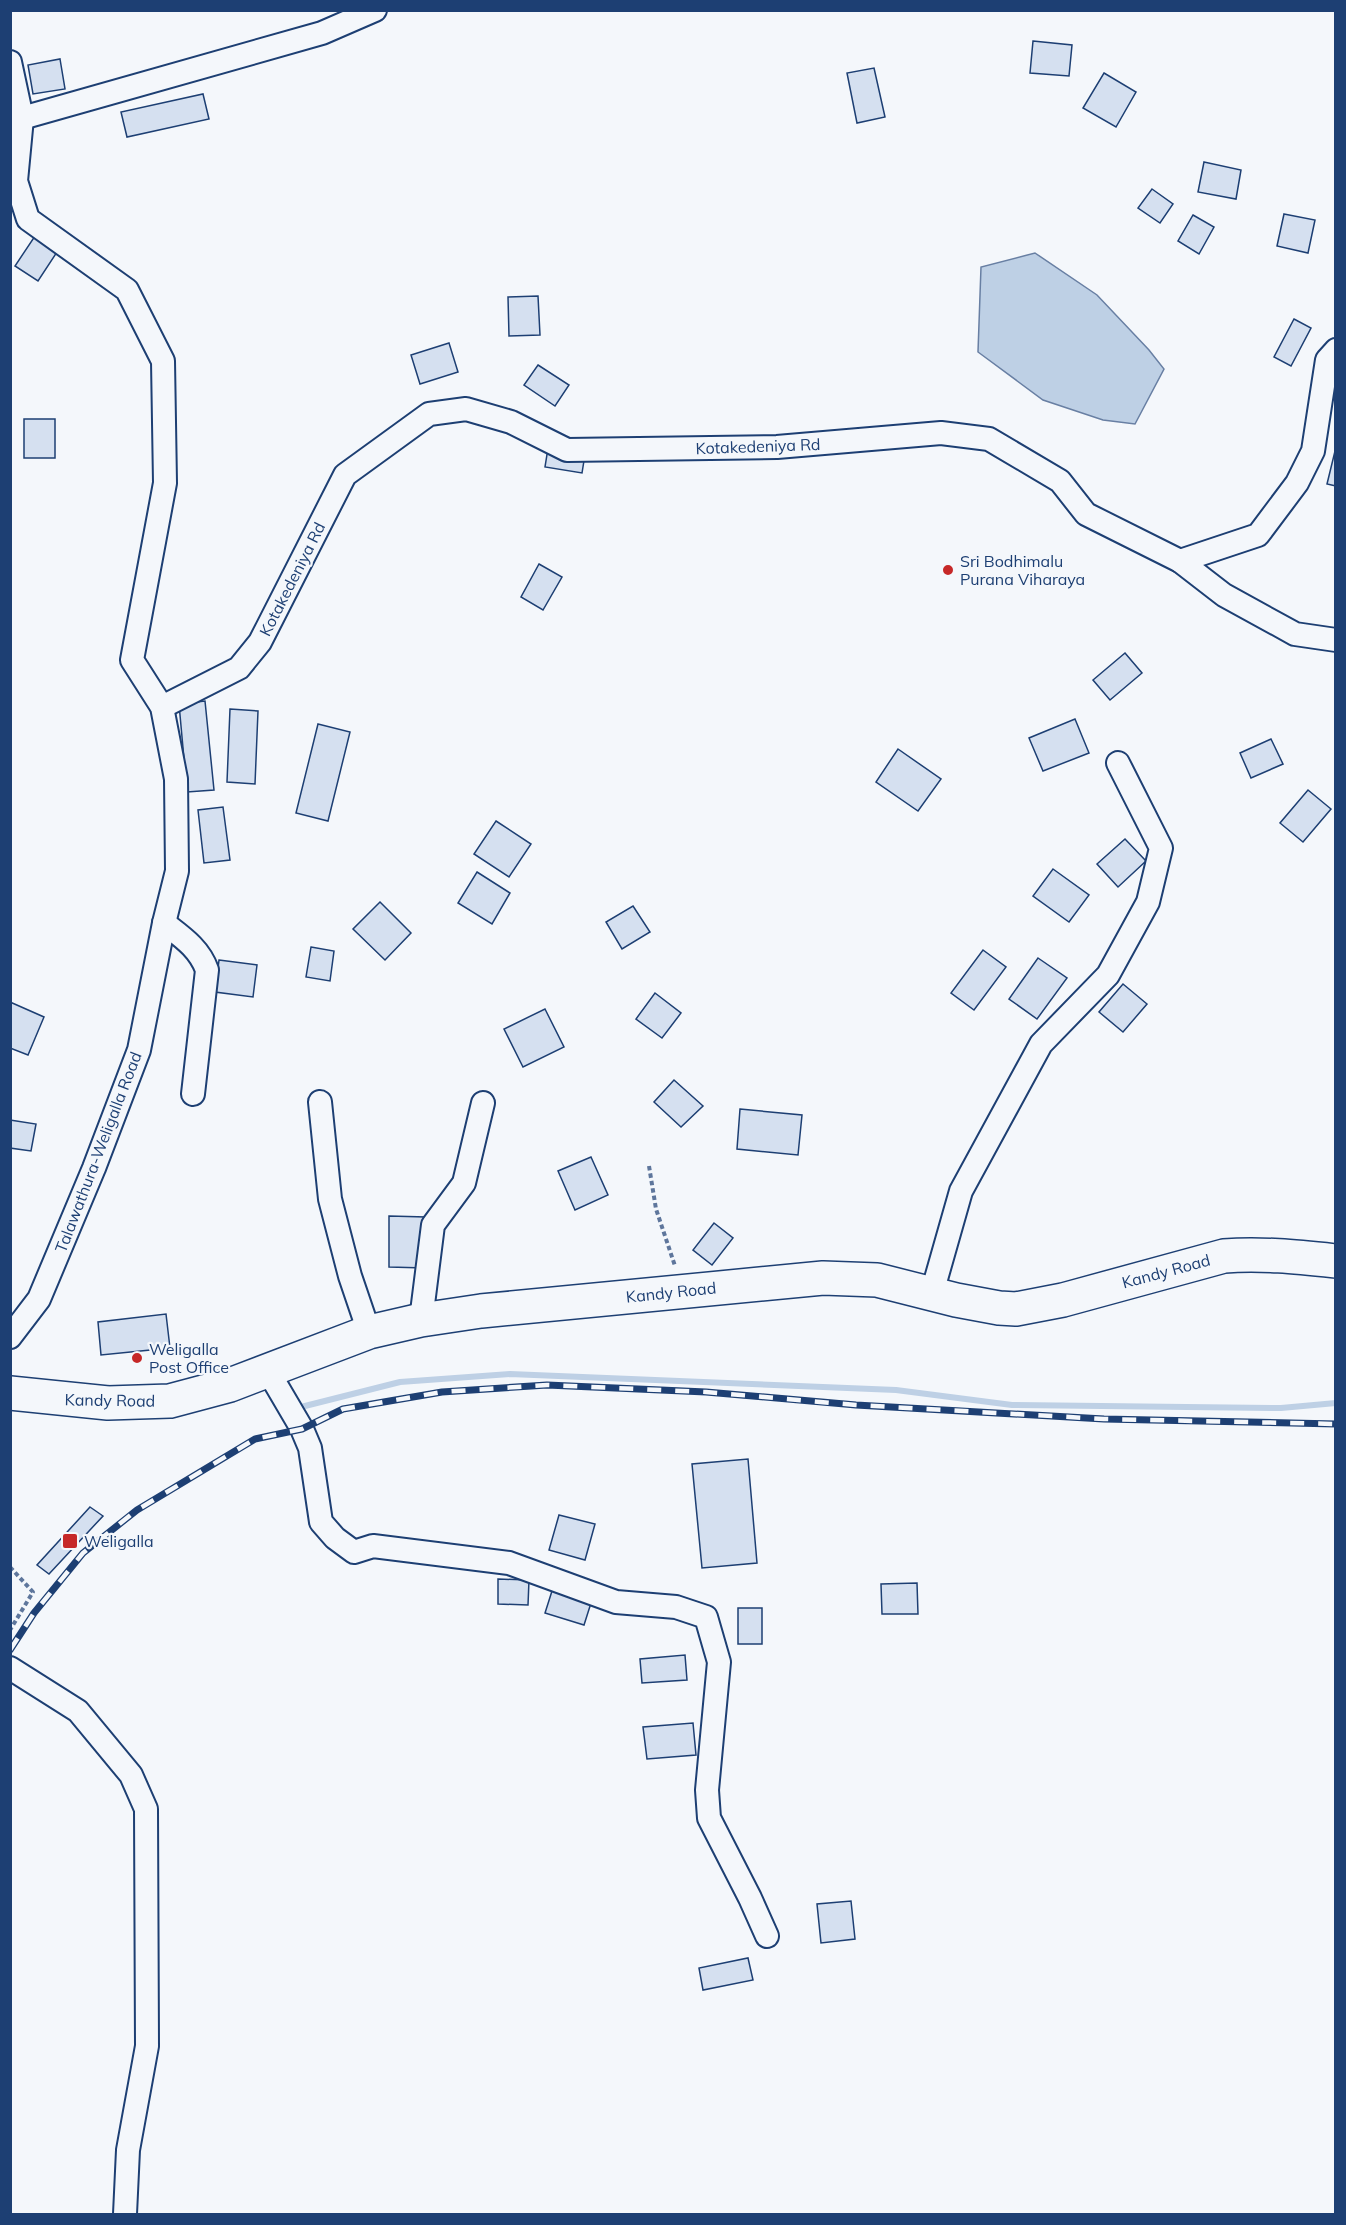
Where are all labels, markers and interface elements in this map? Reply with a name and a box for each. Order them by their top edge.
street label: Kotakedeniya Rd [695,434,821,458]
street label: Kotakedeniya Rd [255,519,329,639]
place label: Sri Bodhimalu Purana Viharaya [960,551,1085,589]
marker: Sri Bodhimalu Purana Viharaya [941,563,955,577]
street label: Talawathura-Weligalla Road [50,1049,146,1255]
street label: Kandy Road [1120,1250,1212,1292]
street label: Kandy Road [625,1277,717,1307]
place label: Weligalla Post Office [149,1339,229,1377]
marker: Weligalla Post Office [130,1351,144,1365]
street label: Kandy Road [65,1389,155,1411]
place label: Weligalla [84,1531,154,1551]
marker: Weligalla [61,1532,79,1550]

